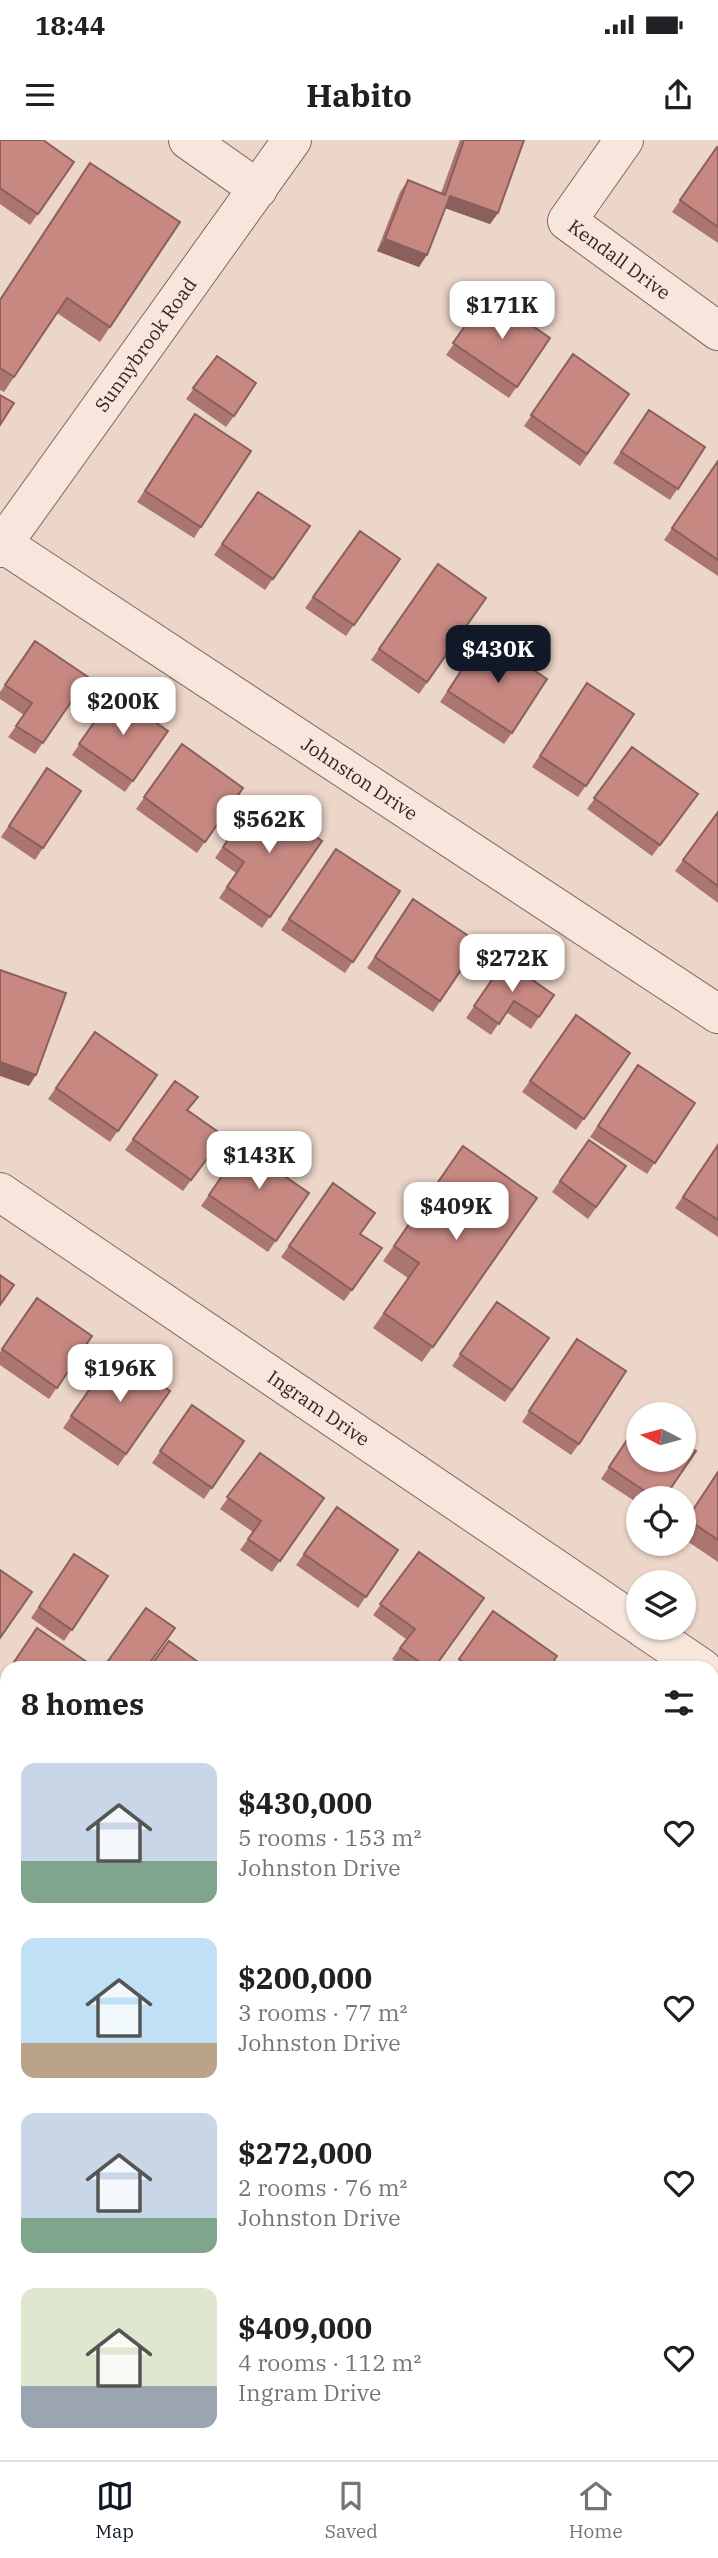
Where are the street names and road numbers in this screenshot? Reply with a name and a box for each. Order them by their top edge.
street label: Kendall Drive [564,214,675,305]
street label: Sunnybrook Road [89,273,202,417]
street label: Johnston Drive [297,732,423,825]
street label: Ingram Drive [263,1365,374,1451]

